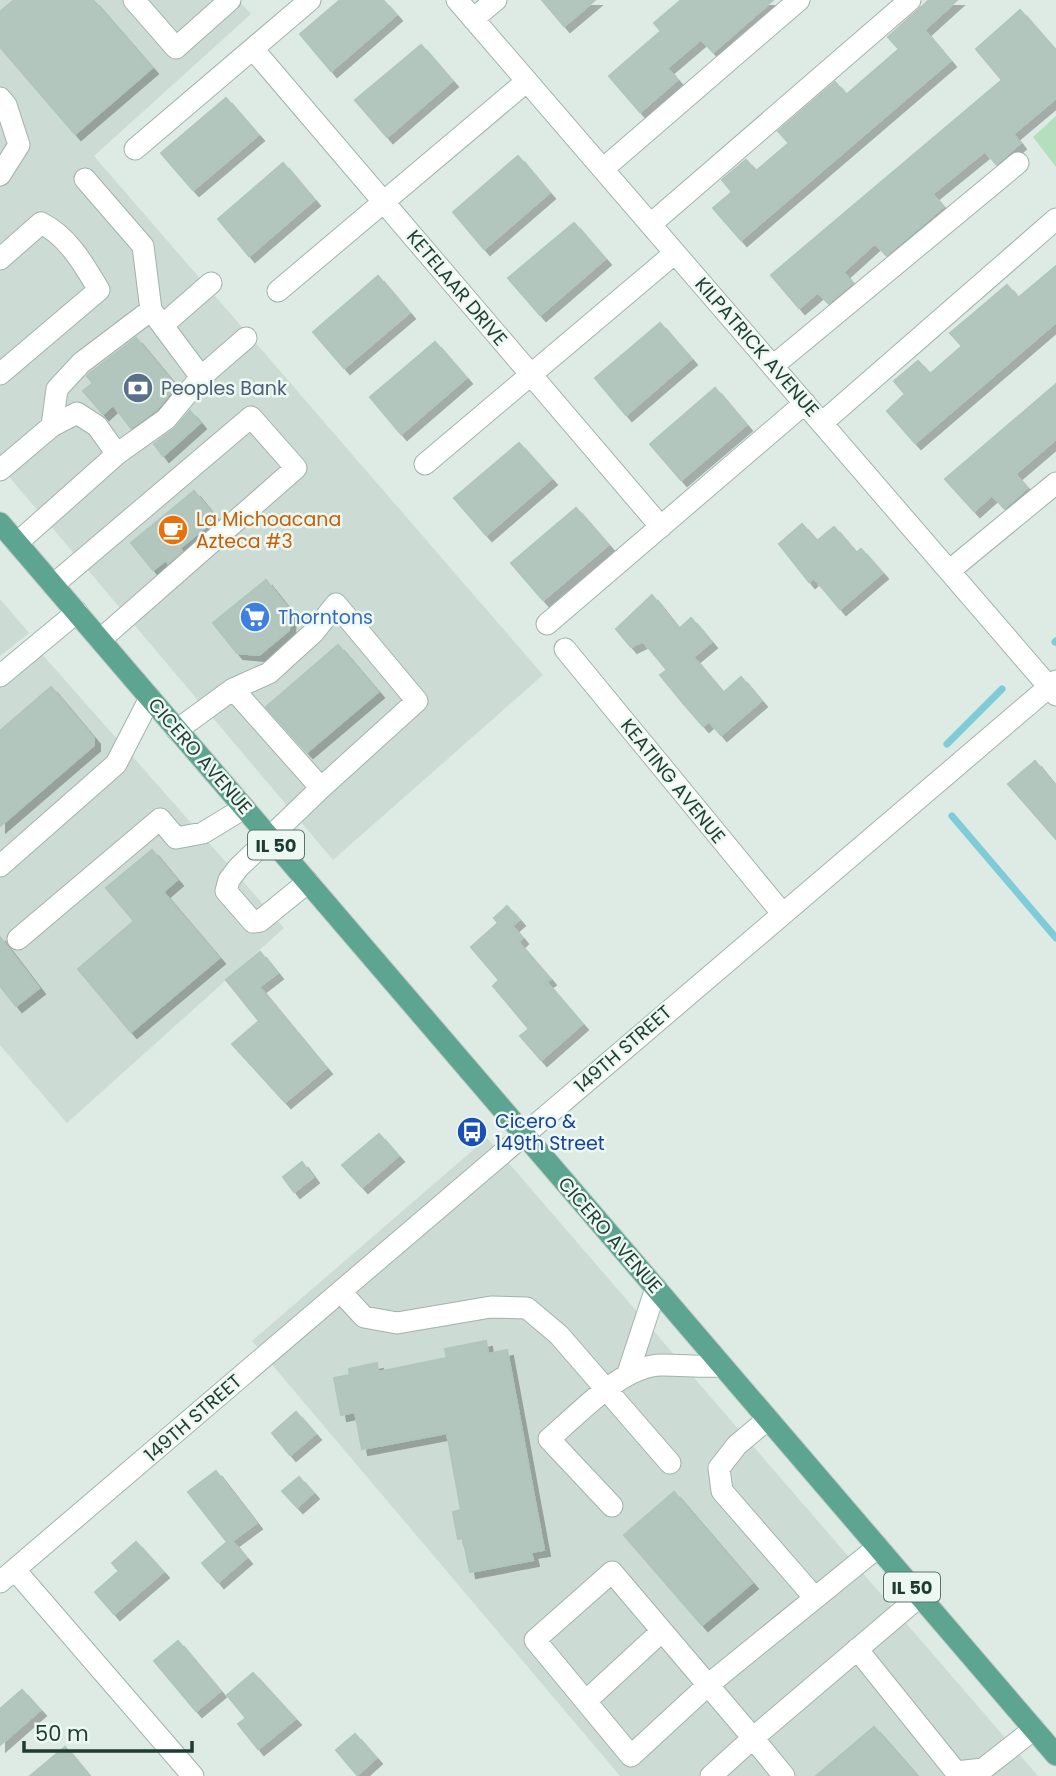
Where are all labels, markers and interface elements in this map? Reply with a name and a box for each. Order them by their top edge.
street label: KETELAAR DRIVE [400,224,514,352]
street label: KILPATRICK AVENUE [689,271,825,423]
bank icon: Peoples Bank [121,371,155,405]
place label: Peoples Bank [161,375,287,402]
place label: La Michoacana Azteca #3 [196,506,341,555]
cafe icon: La Michoacana Azteca #3 [156,513,190,547]
supermarket icon: Thorntons [238,600,272,634]
place label: Thorntons [278,604,373,631]
street label: CICERO AVENUE [142,692,258,820]
street label: KEATING AVENUE [614,713,732,849]
road number: IL 50 [248,830,304,860]
street label: 149TH STREET [568,999,678,1099]
place label: Cicero & 149th Street [495,1108,605,1157]
bus stop icon: Cicero & 149th Street [455,1115,489,1149]
street label: CICERO AVENUE [552,1171,668,1299]
street label: 149TH STREET [138,1368,248,1468]
road number: IL 50 [884,1572,940,1602]
scale bar [24,1710,192,1754]
text: 50 m [35,1719,89,1748]

